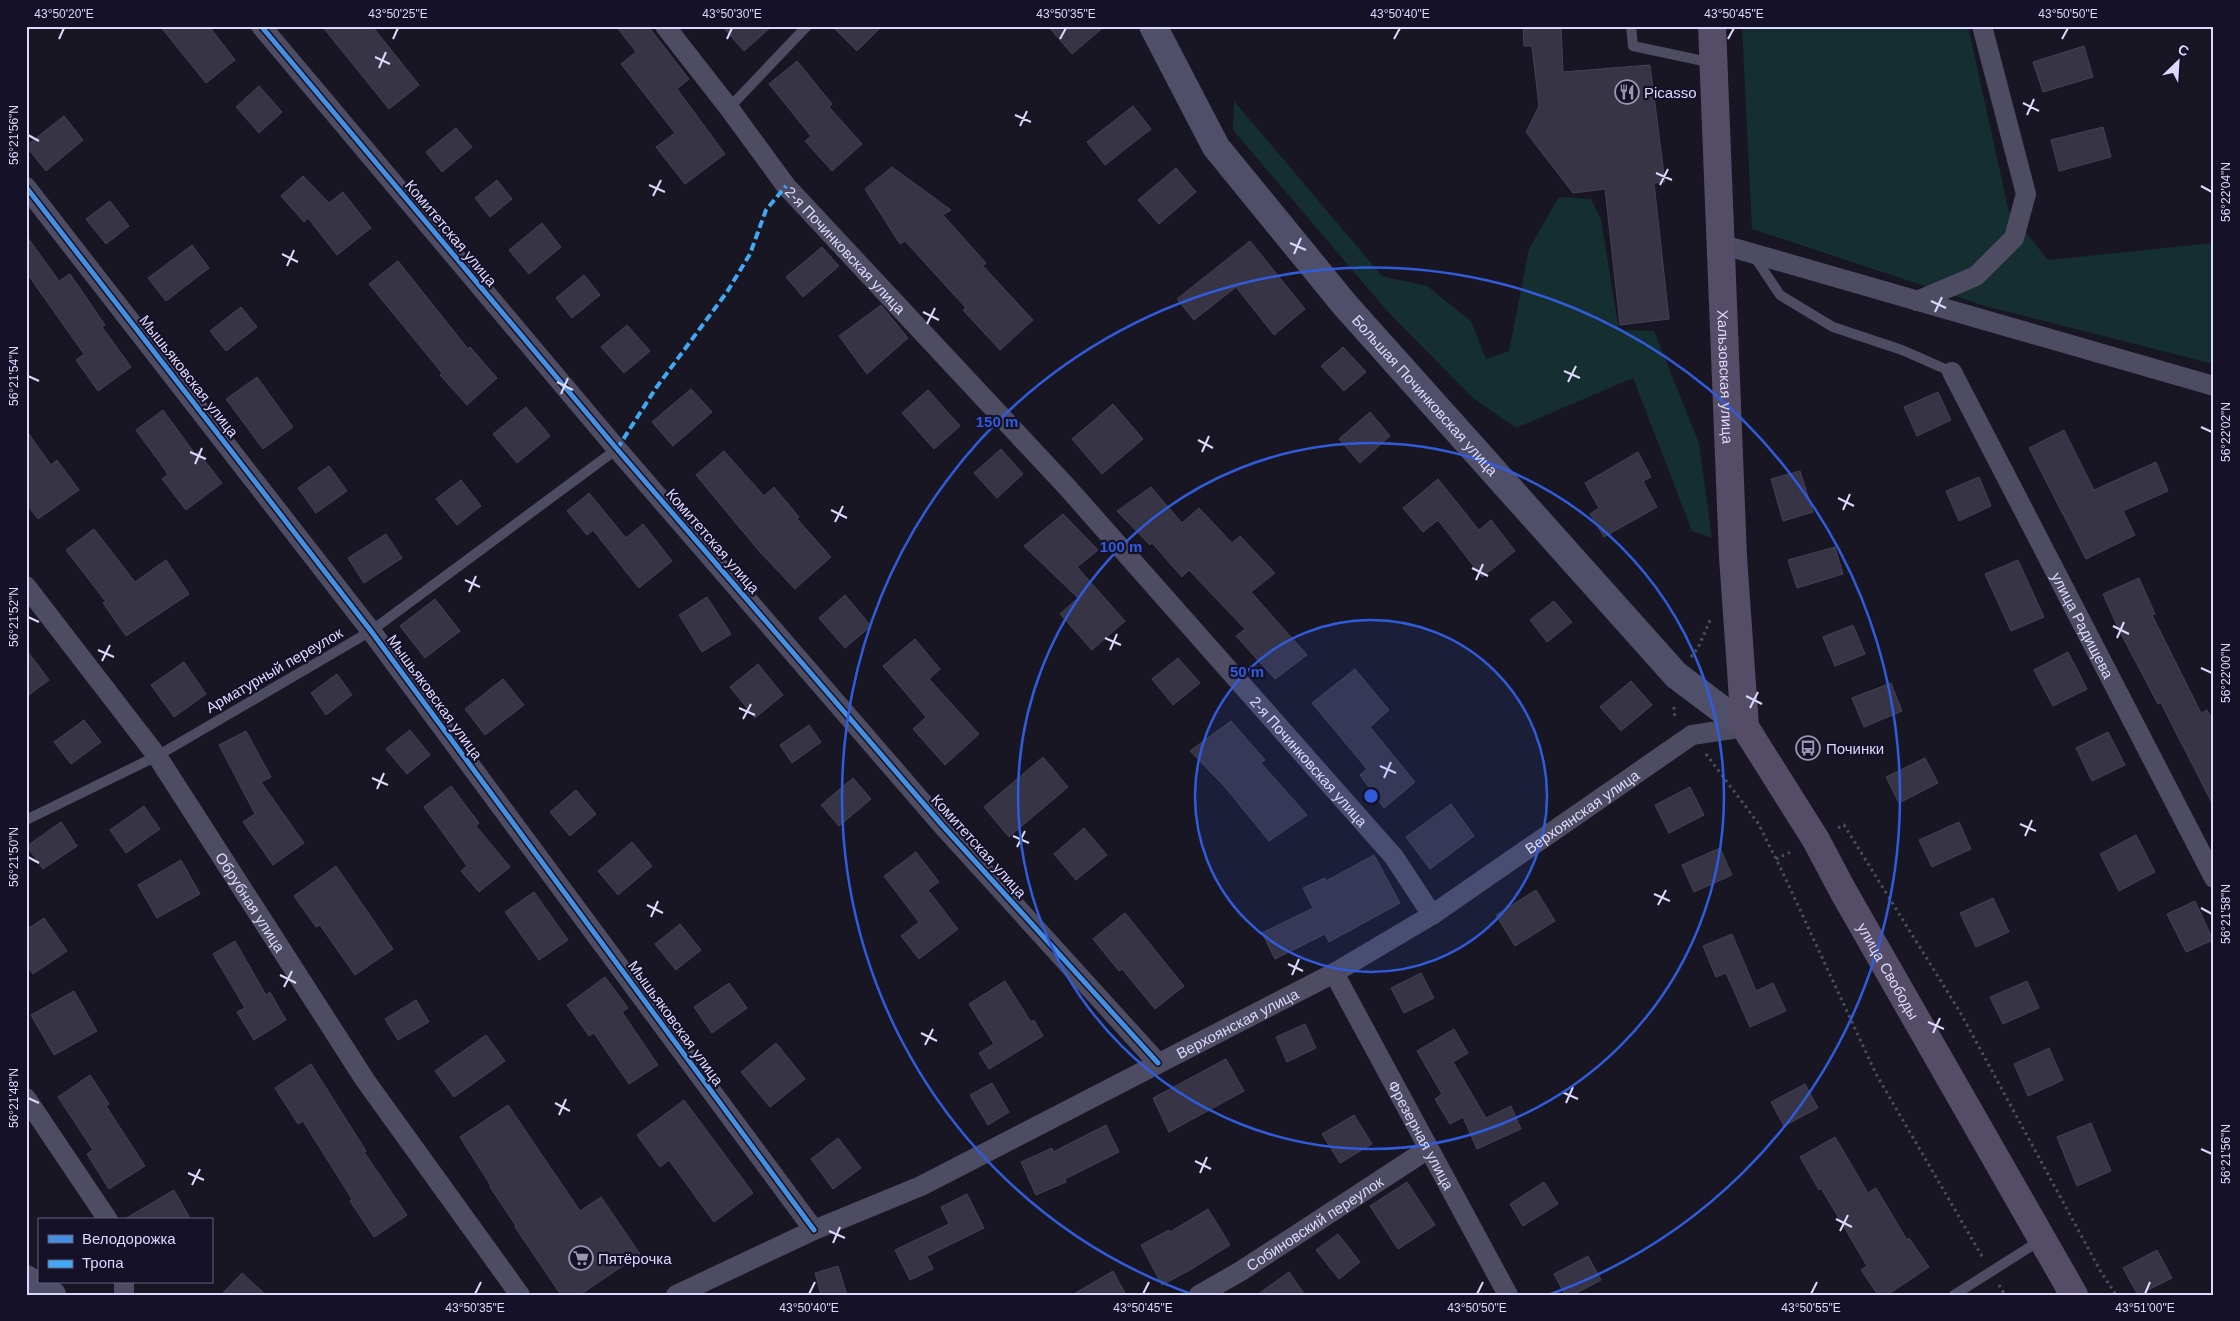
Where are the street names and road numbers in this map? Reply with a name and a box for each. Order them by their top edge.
street label: Комитетская улица [402,176,501,290]
street label: 2-я Починковская улица [782,183,910,318]
street label: Хальзовская улица [1715,309,1737,445]
street label: Большая Починковская улица [1349,311,1502,479]
street label: Мышьяковская улица [136,312,242,441]
street label: Комитетская улица [663,485,764,597]
street label: улица Радищева [2049,569,2118,682]
street label: Арматурный переулок [203,624,346,716]
street label: Мышьяковская улица [384,631,486,763]
street label: 2-я Починковская улица [1247,692,1372,830]
street label: Верхоянская улица [1521,766,1643,857]
street label: Комитетская улица [928,791,1030,902]
street label: Обрубная улица [212,849,289,955]
street label: улица Свободы [1854,920,1923,1022]
street label: Мышьяковская улица [625,957,727,1089]
street label: Верхоянская улица [1173,984,1302,1061]
street label: Фрезерная улица [1385,1077,1458,1193]
street label: Собиновский переулок [1243,1172,1386,1274]

